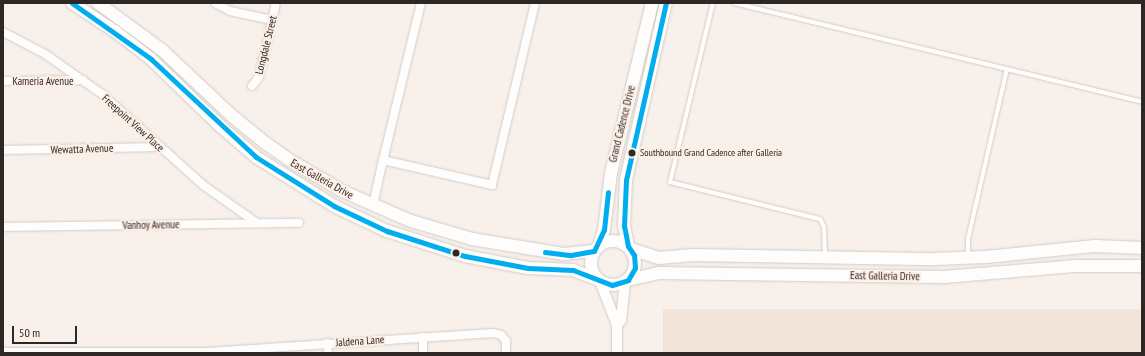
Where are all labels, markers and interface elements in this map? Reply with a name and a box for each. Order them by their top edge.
street label: Longdale Street [252,14,280,76]
street label: Kameria Avenue [12,74,74,88]
street label: Grand Cadence Drive [606,84,638,164]
street label: Freepoint View Place [99,91,167,155]
street label: Wewatta Avenue [50,141,114,157]
place label: Southbound Grand Cadence after Galleria [640,147,782,159]
marker: Southbound Grand Cadence after Galleria [627,148,637,158]
street label: East Galleria Drive [288,156,356,202]
street label: Vanhoy Avenue [122,218,180,232]
unlabelled marker [451,248,461,258]
street label: East Galleria Drive [850,269,920,283]
scale bar [14,318,79,344]
text: 50 m [19,325,40,340]
street label: Jaldena Lane [335,333,385,349]

